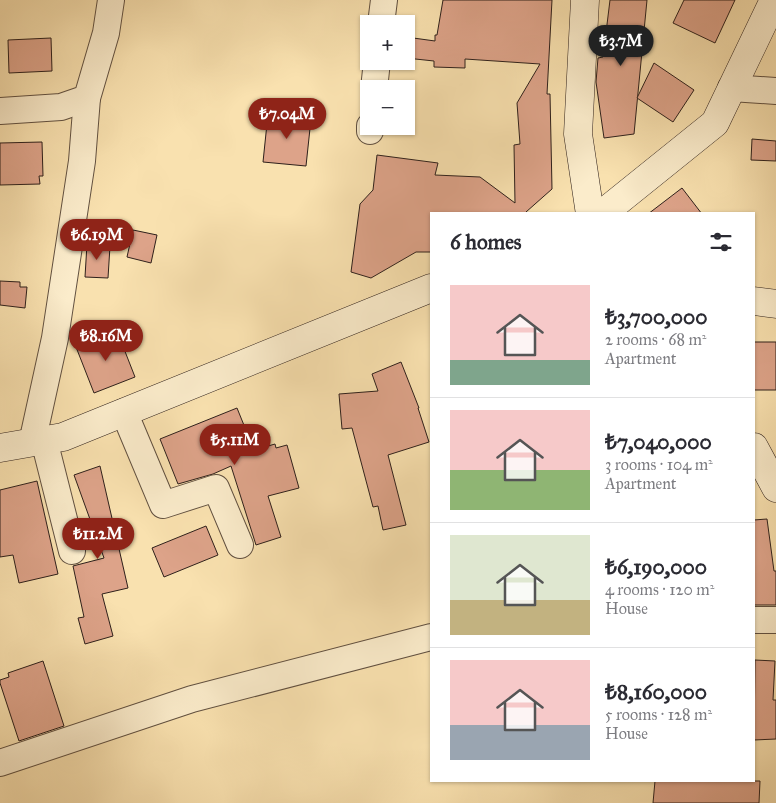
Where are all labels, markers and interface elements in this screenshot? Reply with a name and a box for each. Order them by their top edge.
map controls [360,15,415,135]
button: + [360,15,415,70]
pin: ₺3.7M [586,24,656,67]
text: ₺3.7M [600,31,642,50]
button: − [360,80,415,135]
pin: ₺7.04M [246,98,328,140]
text: ₺7.04M [259,104,315,123]
pin: ₺6.19M [56,218,138,261]
text: ₺6.19M [71,225,123,244]
icon: filters [707,228,735,256]
text: 6 homes [450,229,522,255]
text: ₺3,700,000 [605,304,707,330]
icon: home [490,305,550,365]
pin: ₺8.16M [65,320,147,362]
text: ₺8.16M [80,326,132,345]
text: 2 rooms · 68 m² [605,330,706,349]
text: Apartment [605,349,677,368]
pin: ₺5.11M [194,424,276,466]
text: ₺7,040,000 [605,429,712,455]
text: ₺5.11M [211,430,259,449]
icon: home [490,430,550,490]
text: 3 rooms · 104 m² [605,455,713,474]
text: Apartment [605,474,677,493]
pin: ₺11.2M [57,518,139,560]
text: ₺11.2M [73,524,123,543]
text: ₺6,190,000 [605,554,707,580]
icon: home [490,555,550,615]
text: 4 rooms · 120 m² [605,580,714,599]
text: House [605,599,648,618]
text: ₺8,160,000 [605,679,707,705]
icon: home [490,680,550,740]
text: 5 rooms · 128 m² [605,705,712,724]
text: House [605,724,648,743]

